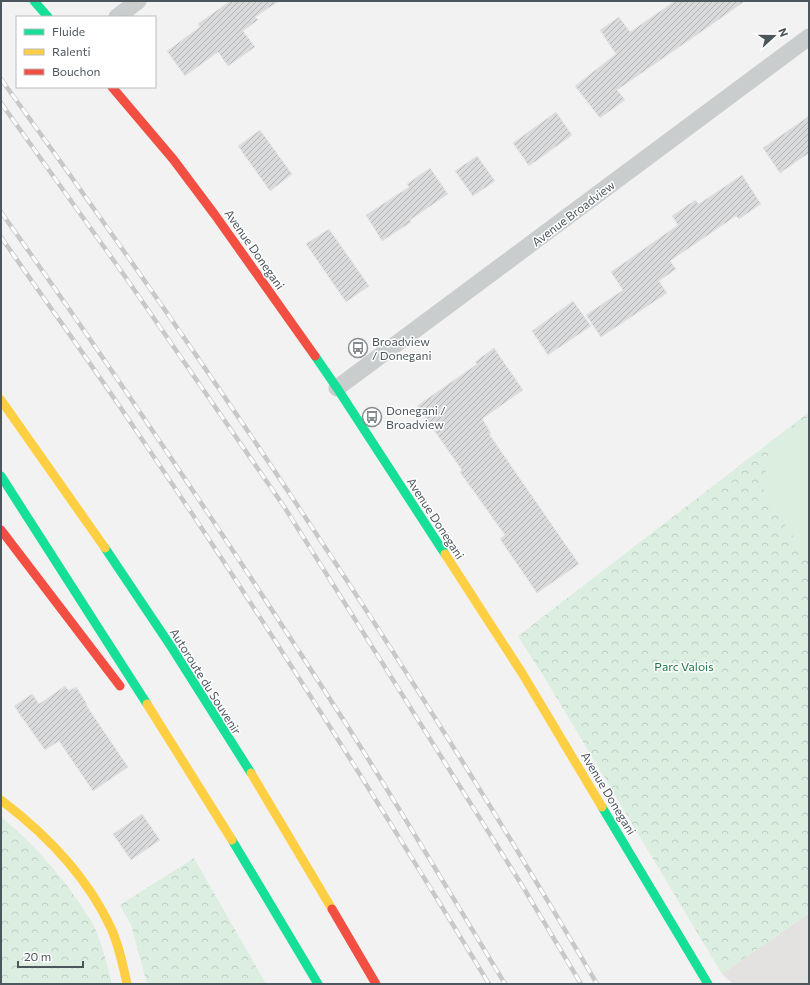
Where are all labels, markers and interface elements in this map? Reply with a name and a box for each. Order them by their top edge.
legend [16,16,156,88]
north arrow [754,16,794,56]
text: Fluide [52,24,85,38]
text: N [776,26,791,38]
text: Ralenti [52,44,91,58]
text: Bouchon [52,64,100,78]
street label: Avenue Broadview [529,177,617,249]
street label: Avenue Donegani [222,206,288,292]
place label: Broadview / Donegani [372,334,432,362]
bus stop icon: Broadview / Donegani [347,337,369,359]
place label: Donegani / Broadview [386,403,446,431]
bus stop icon: Donegani / Broadview [361,406,383,428]
street label: Avenue Donegani [404,475,468,561]
street label: Autoroute du Souvenir [168,625,245,737]
park label: Parc Valois [654,659,714,673]
street label: Avenue Donegani [579,749,639,837]
scale bar [18,943,83,969]
text: 20 m [24,949,51,963]

